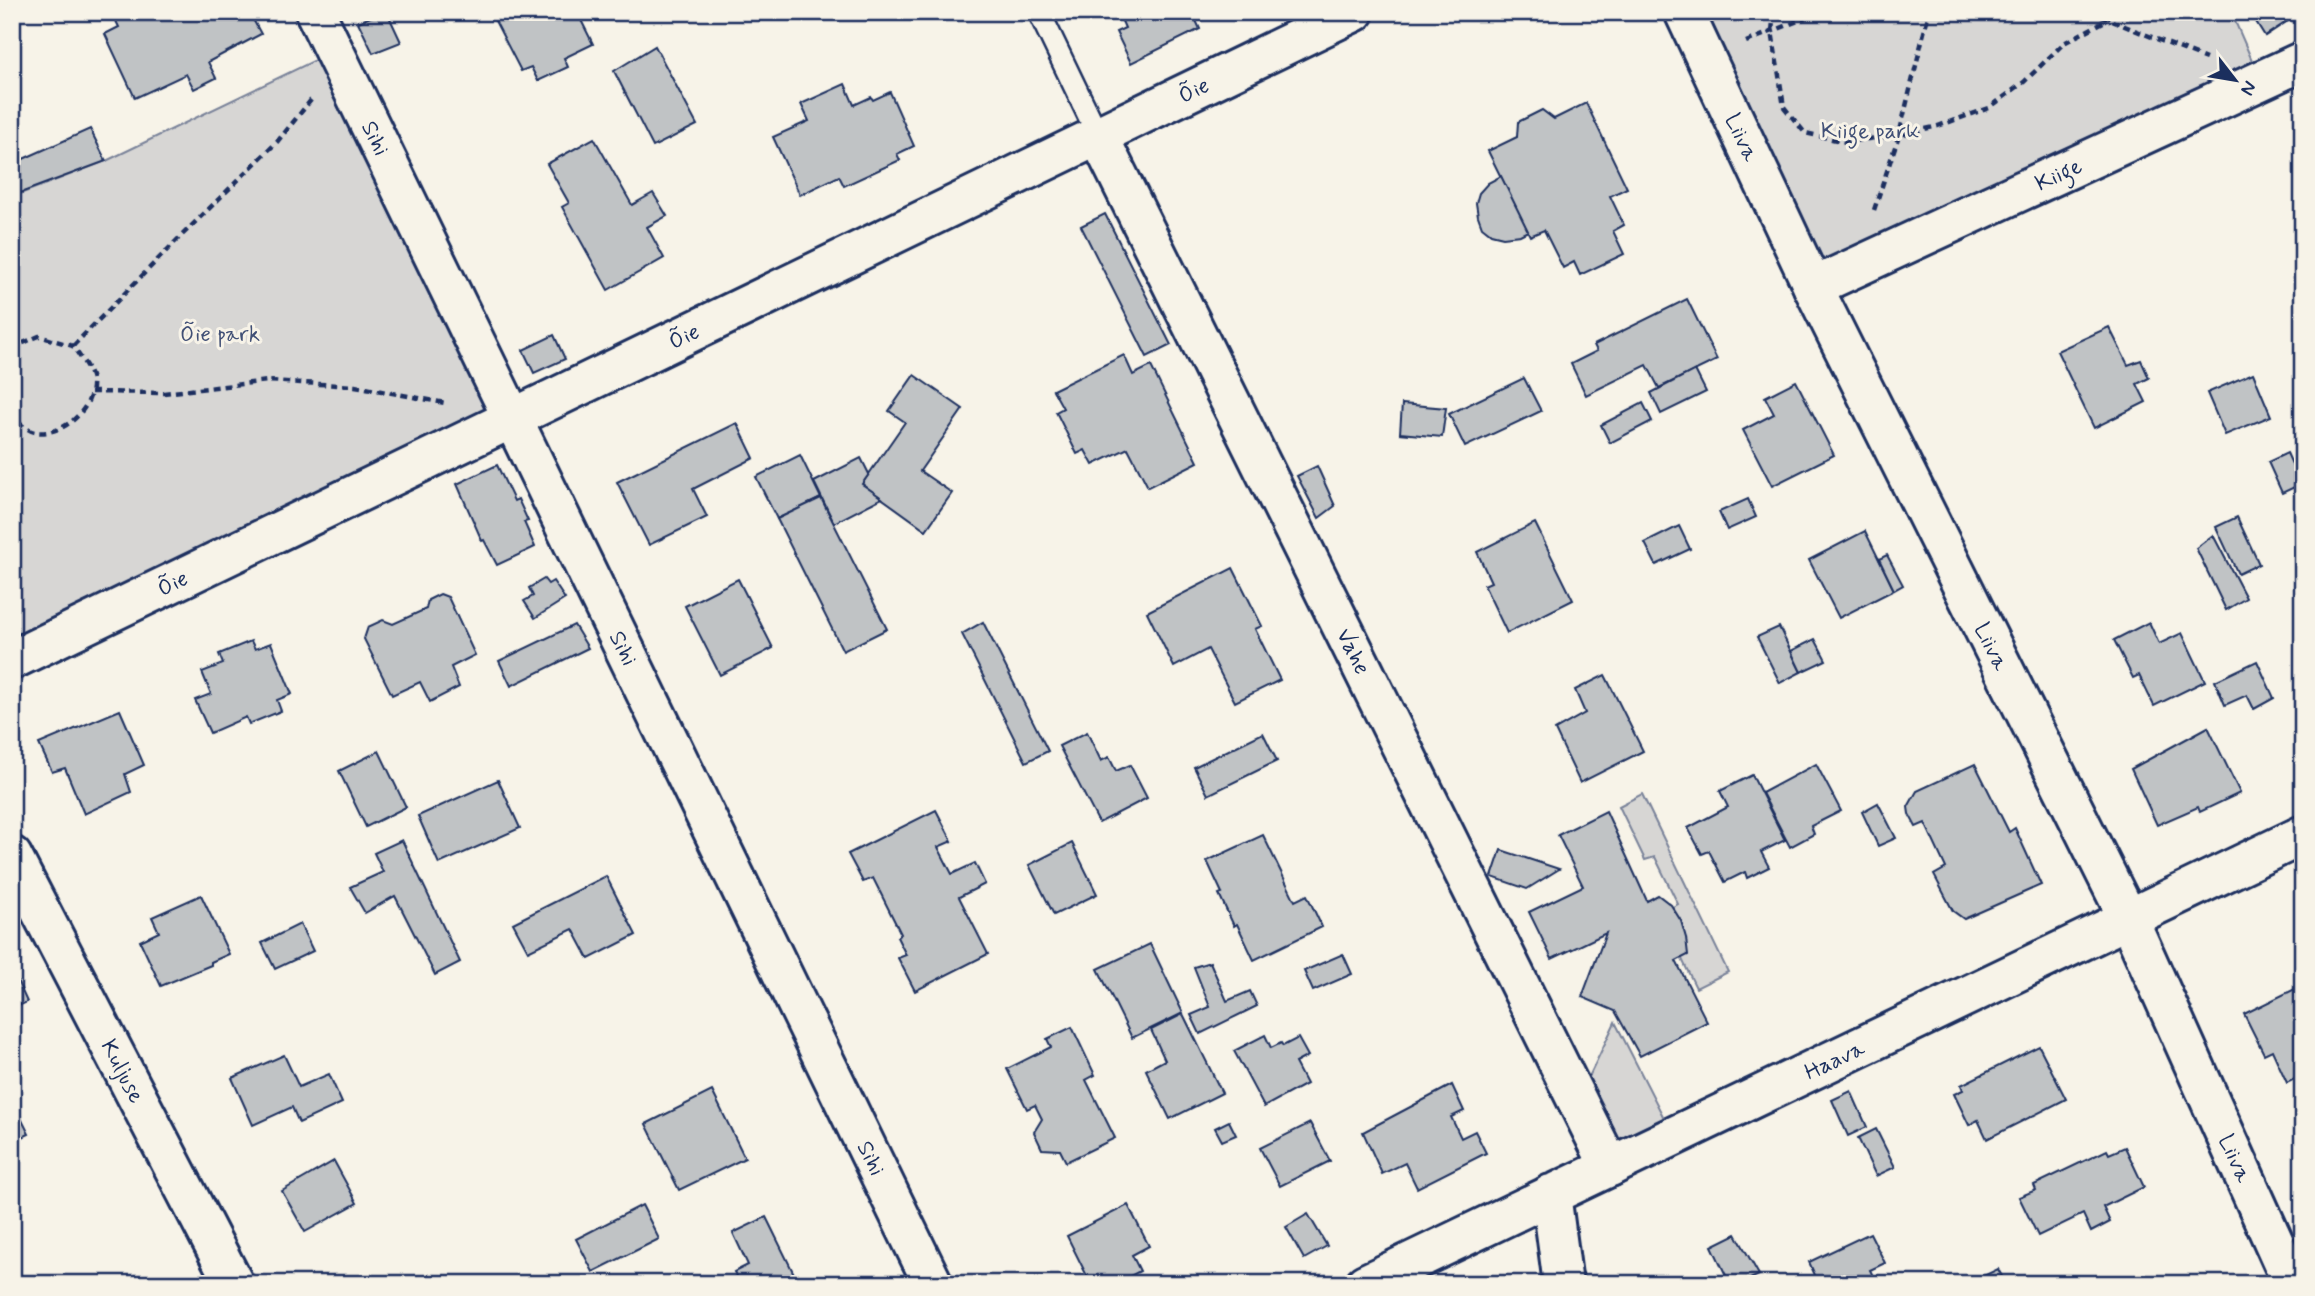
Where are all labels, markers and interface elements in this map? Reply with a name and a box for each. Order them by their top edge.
north arrow [2200,46,2270,116]
street label: Õie [1174,71,1215,112]
text: N [2234,76,2262,100]
street label: Liiva [1717,109,1765,167]
street label: Sihi [353,116,396,161]
park label: Kiige park [1821,117,1919,149]
street label: Kiige [2031,152,2087,199]
street label: Õie [664,317,705,358]
park label: Õie park [180,320,260,350]
street label: Õie [153,564,194,605]
street label: Liiva [1966,618,2015,676]
street label: Vahe [1328,624,1376,680]
street label: Sihi [601,626,643,671]
street label: Haava [1800,1034,1870,1088]
street label: Kuljuse [93,1035,151,1109]
street label: Liiva [2210,1130,2258,1188]
street label: Sihi [849,1136,891,1181]

